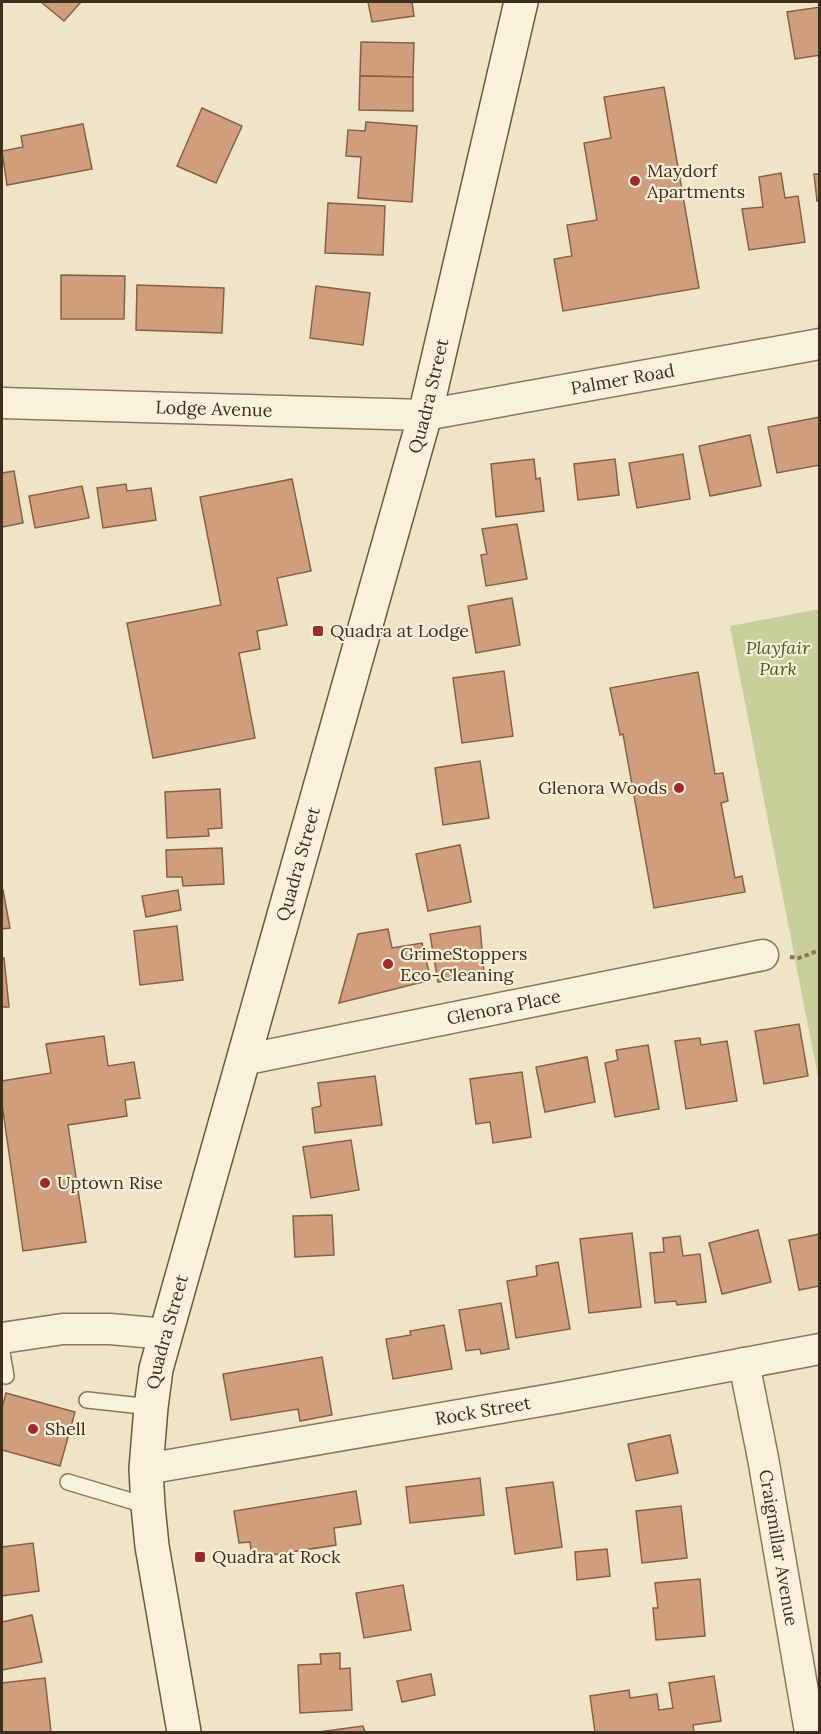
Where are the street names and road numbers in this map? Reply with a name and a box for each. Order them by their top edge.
street label: Quadra Street [403,336,453,456]
street label: Palmer Road [569,358,677,400]
street label: Lodge Avenue [155,395,273,422]
street label: Quadra Street [271,804,325,924]
street label: Glenora Place [445,984,563,1030]
street label: Quadra Street [141,1272,193,1391]
street label: Rock Street [433,1391,533,1430]
street label: Craigmillar Avenue [754,1468,804,1628]

